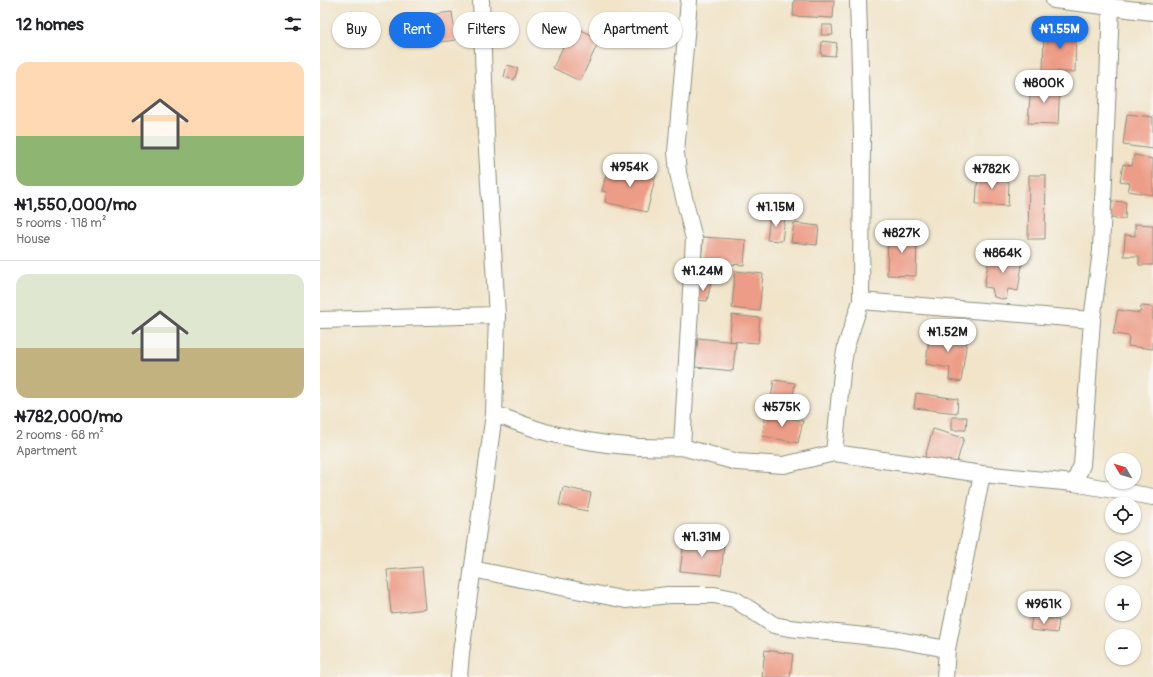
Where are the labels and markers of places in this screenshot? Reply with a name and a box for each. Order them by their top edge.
pin: ₦1.55M [1027,16,1093,50]
pin: ₦800K [1016,70,1072,104]
pin: ₦954K [602,154,658,188]
pin: ₦782K [964,156,1020,190]
pin: ₦1.15M [743,194,809,228]
pin: ₦827K [874,220,930,254]
pin: ₦864K [975,240,1031,274]
pin: ₦1.24M [670,258,736,292]
pin: ₦1.52M [915,319,981,353]
pin: ₦575K [754,394,810,428]
pin: ₦1.31M [669,524,735,558]
pin: ₦961K [1016,591,1072,625]

